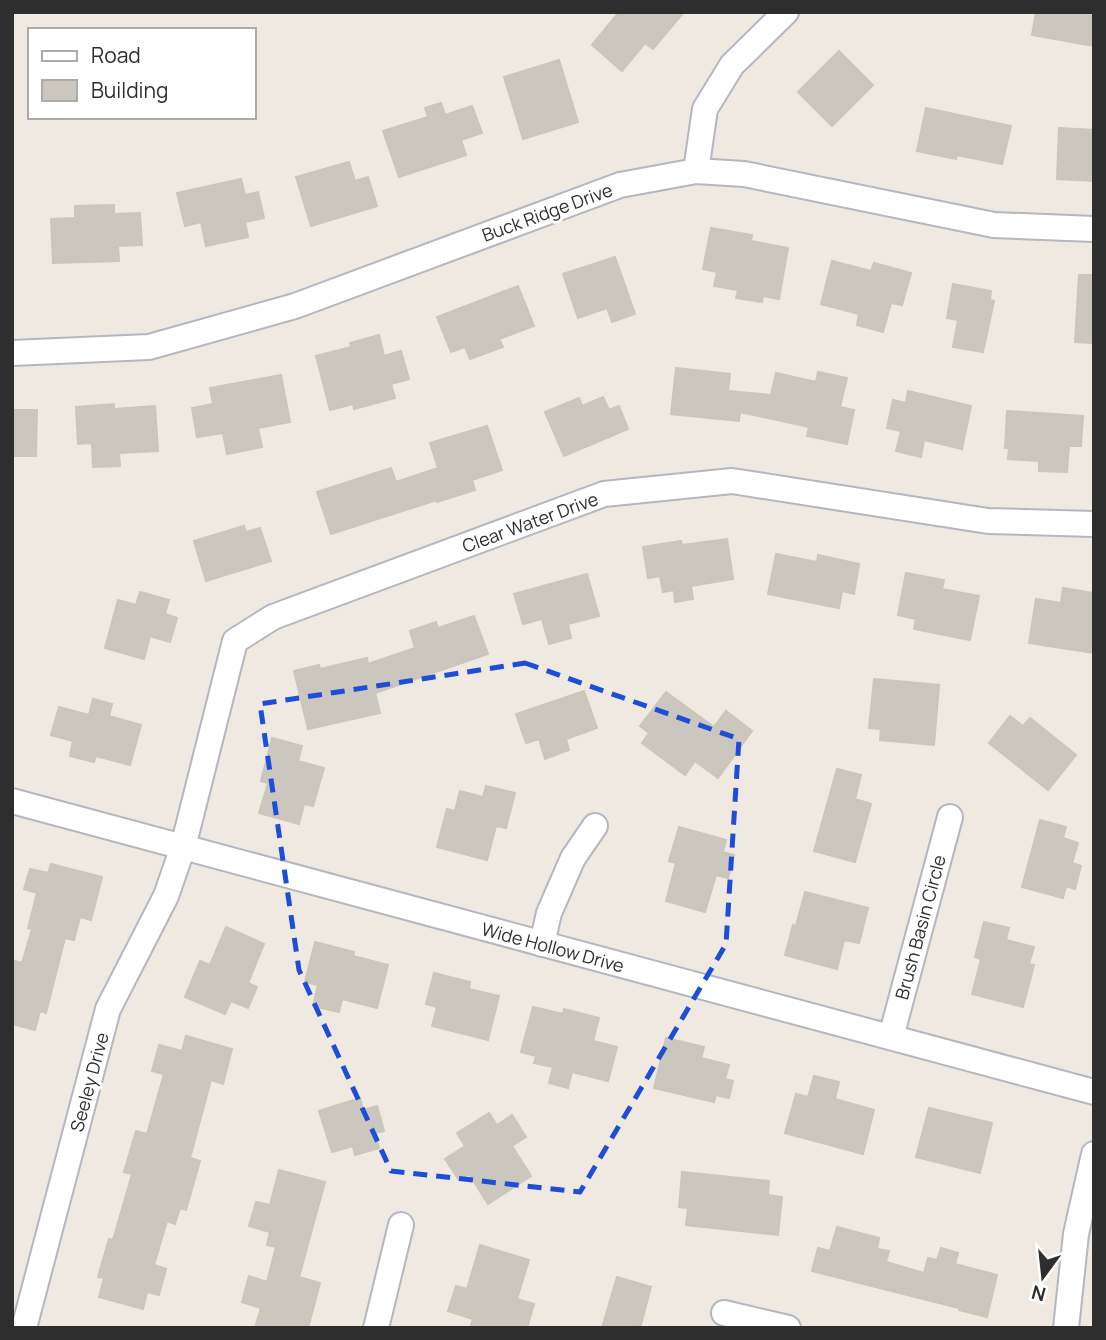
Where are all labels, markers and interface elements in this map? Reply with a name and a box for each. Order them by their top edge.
legend [28,28,256,119]
text: Road [91,41,141,69]
text: Building [91,76,168,104]
street label: Buck Ridge Drive [478,177,616,247]
street label: Clear Water Drive [459,486,601,558]
street label: Brush Basin Circle [889,852,951,1002]
street label: Wide Hollow Drive [479,916,627,978]
street label: Seeley Drive [64,1030,114,1134]
north arrow [1008,1242,1078,1312]
text: N [1029,1279,1049,1308]

